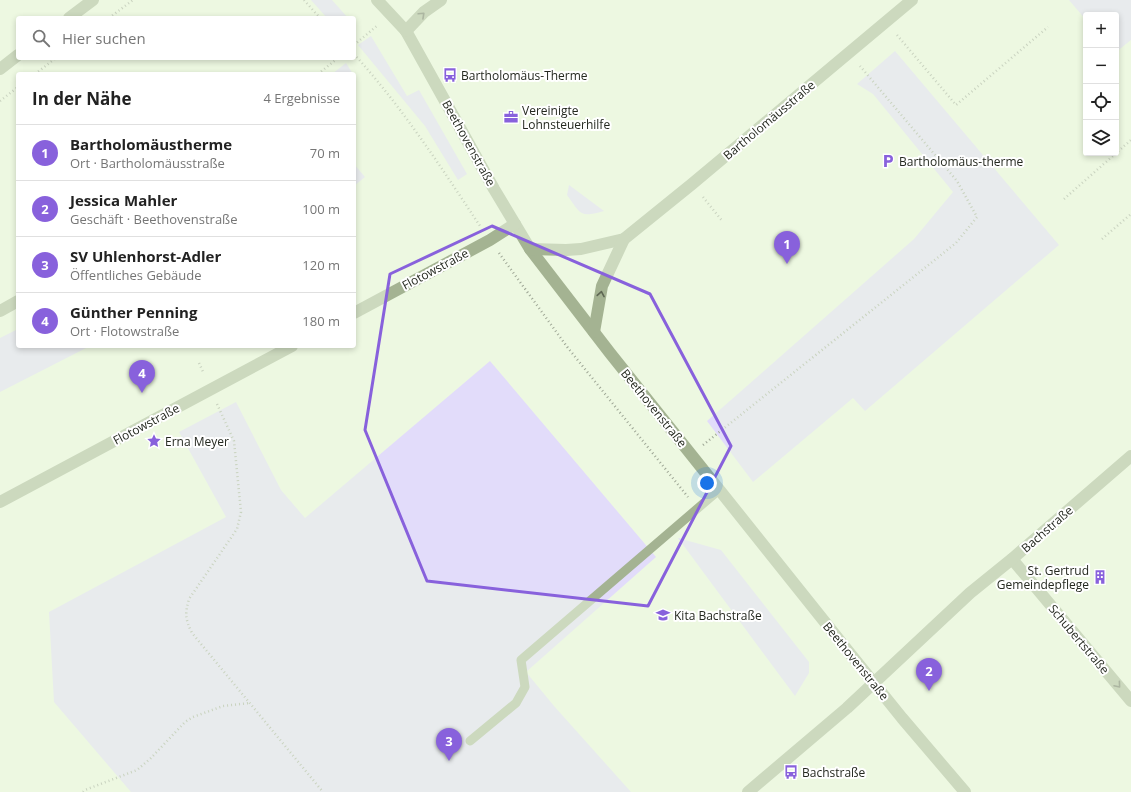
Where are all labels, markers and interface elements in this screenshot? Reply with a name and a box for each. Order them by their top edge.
one-way arrow [417,12,425,19]
map controls [1083,12,1119,156]
button: + [1083,12,1119,48]
search box [16,16,356,60]
icon: search [30,27,52,49]
text: Hier suchen [62,28,146,48]
button: − [1083,48,1119,84]
bus stop icon: Bartholomäus-Therme [442,67,458,83]
place label: Bartholomäus-Therme [461,67,588,84]
street label: Bartholomäusstraße [719,76,819,163]
button: locate [1083,84,1119,120]
text: In der Nähe [32,87,131,110]
text: 4 Ergebnisse [263,89,340,107]
street label: Beethovenstraße [438,97,500,189]
place label: Vereinigte Lohnsteuerhilfe [522,102,610,133]
office icon: Vereinigte Lohnsteuerhilfe [503,109,519,125]
button: layers [1083,120,1119,156]
text: Bartholomäustherme [70,134,232,154]
text: 1 [41,144,49,162]
text: 70 m [310,144,340,162]
parking icon: Bartholomäus-therme [880,153,896,169]
place label: Bartholomäus-therme [899,153,1024,170]
text: Ort · Bartholomäusstraße [70,154,225,172]
text: Jessica Mahler [70,190,177,210]
text: 2 [41,200,49,218]
text: 100 m [302,200,340,218]
text: Geschäft · Beethovenstraße [70,210,238,228]
pin: 1 [774,231,800,264]
street label: Flotowstraße [399,244,471,294]
text: SV Uhlenhorst-Adler [70,246,221,266]
text: 3 [41,256,49,274]
text: 120 m [302,256,340,274]
text: Öffentliches Gebäude [70,266,202,284]
one-way arrow [596,290,605,297]
text: Günther Penning [70,302,197,322]
text: 4 [41,312,49,330]
text: 180 m [302,312,340,330]
text: Ort · Flotowstraße [70,322,179,340]
pin: 4 [129,360,155,393]
street label: Beethovenstraße [617,365,691,451]
street label: Flotowstraße [110,399,182,449]
place icon: Erna Meyer [146,433,162,449]
place label: Erna Meyer [165,433,229,450]
your location [697,473,717,493]
street label: Bachstraße [1018,502,1077,556]
place label: St. Gertrud Gemeindepflege [997,562,1089,593]
building icon: St. Gertrud Gemeindepflege [1092,569,1108,585]
street label: Schubertstraße [1045,601,1113,678]
school or university icon: Kita Bachstraße [655,607,671,623]
place label: Kita Bachstraße [674,607,762,624]
street label: Beethovenstraße [819,618,893,704]
pin: 2 [916,658,942,691]
one-way arrow [1114,681,1121,688]
pin: 3 [436,728,462,761]
bus stop icon: Bachstraße [783,764,799,780]
place label: Bachstraße [802,764,866,781]

